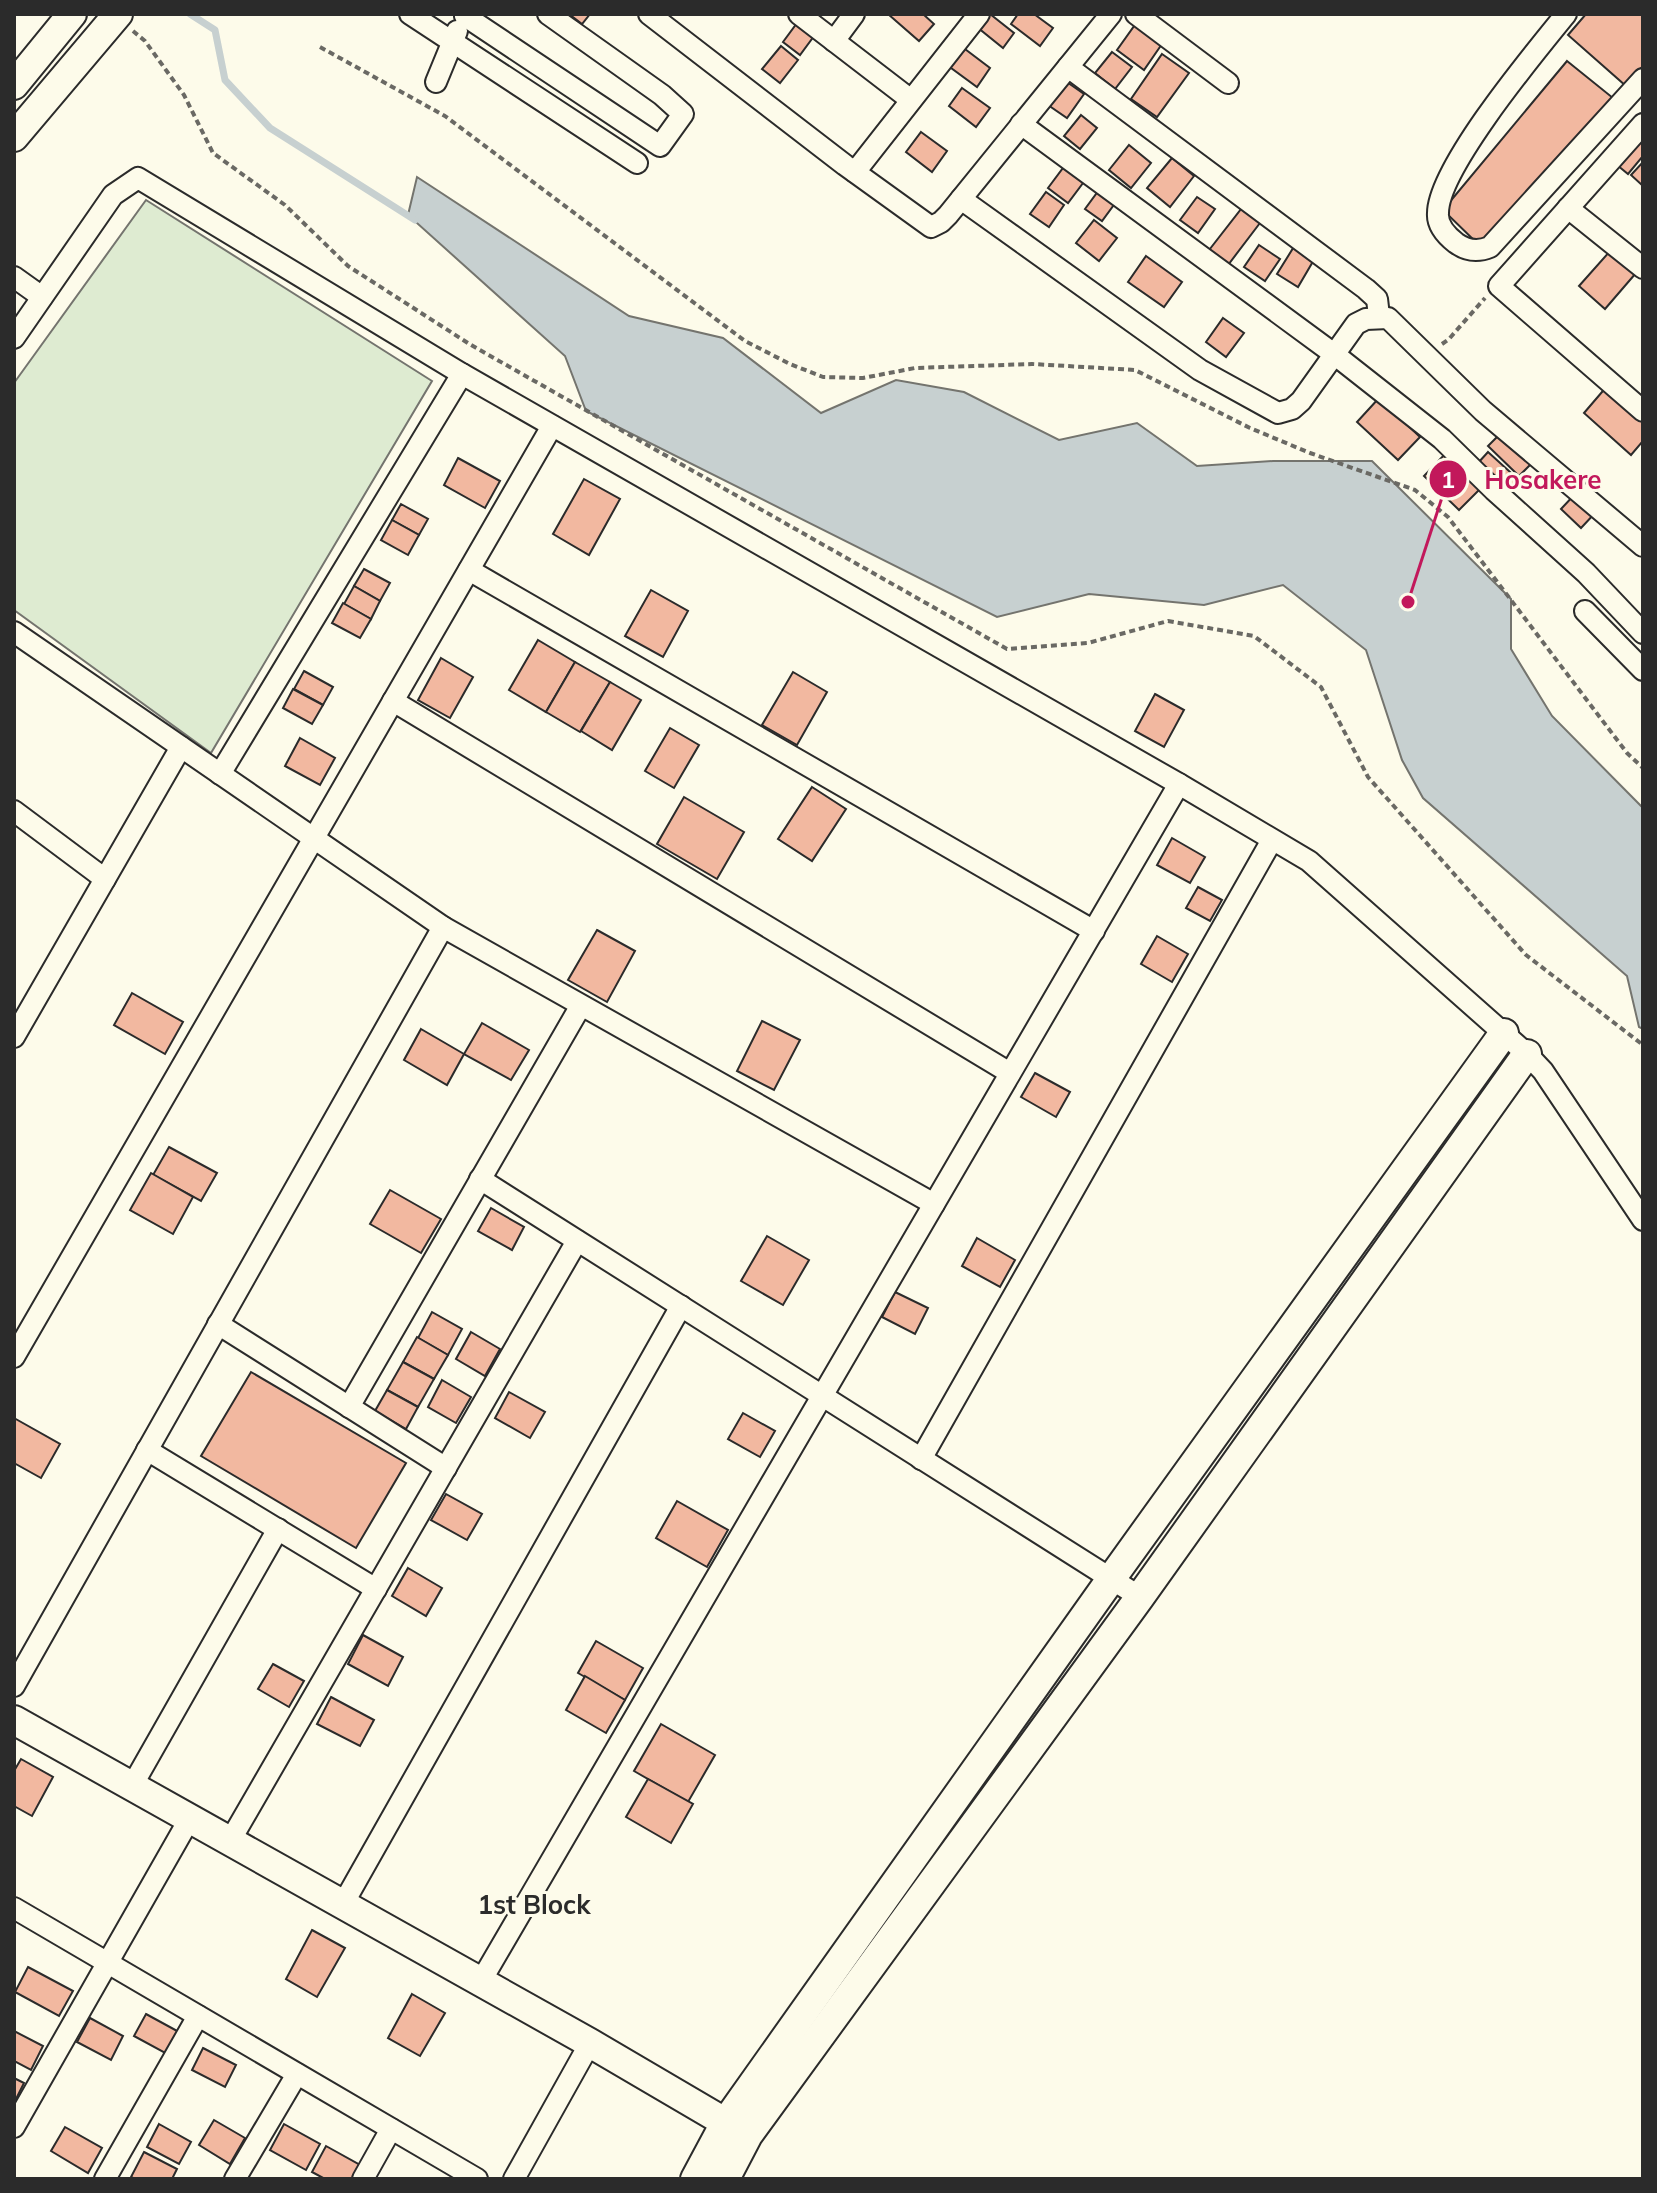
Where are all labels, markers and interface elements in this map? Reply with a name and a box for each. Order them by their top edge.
callout: Hosakere [1428,454,1618,504]
text: Hosakere [1484,463,1602,496]
text: 1 [1441,464,1455,494]
district label: 1st Block [477,1888,591,1921]

